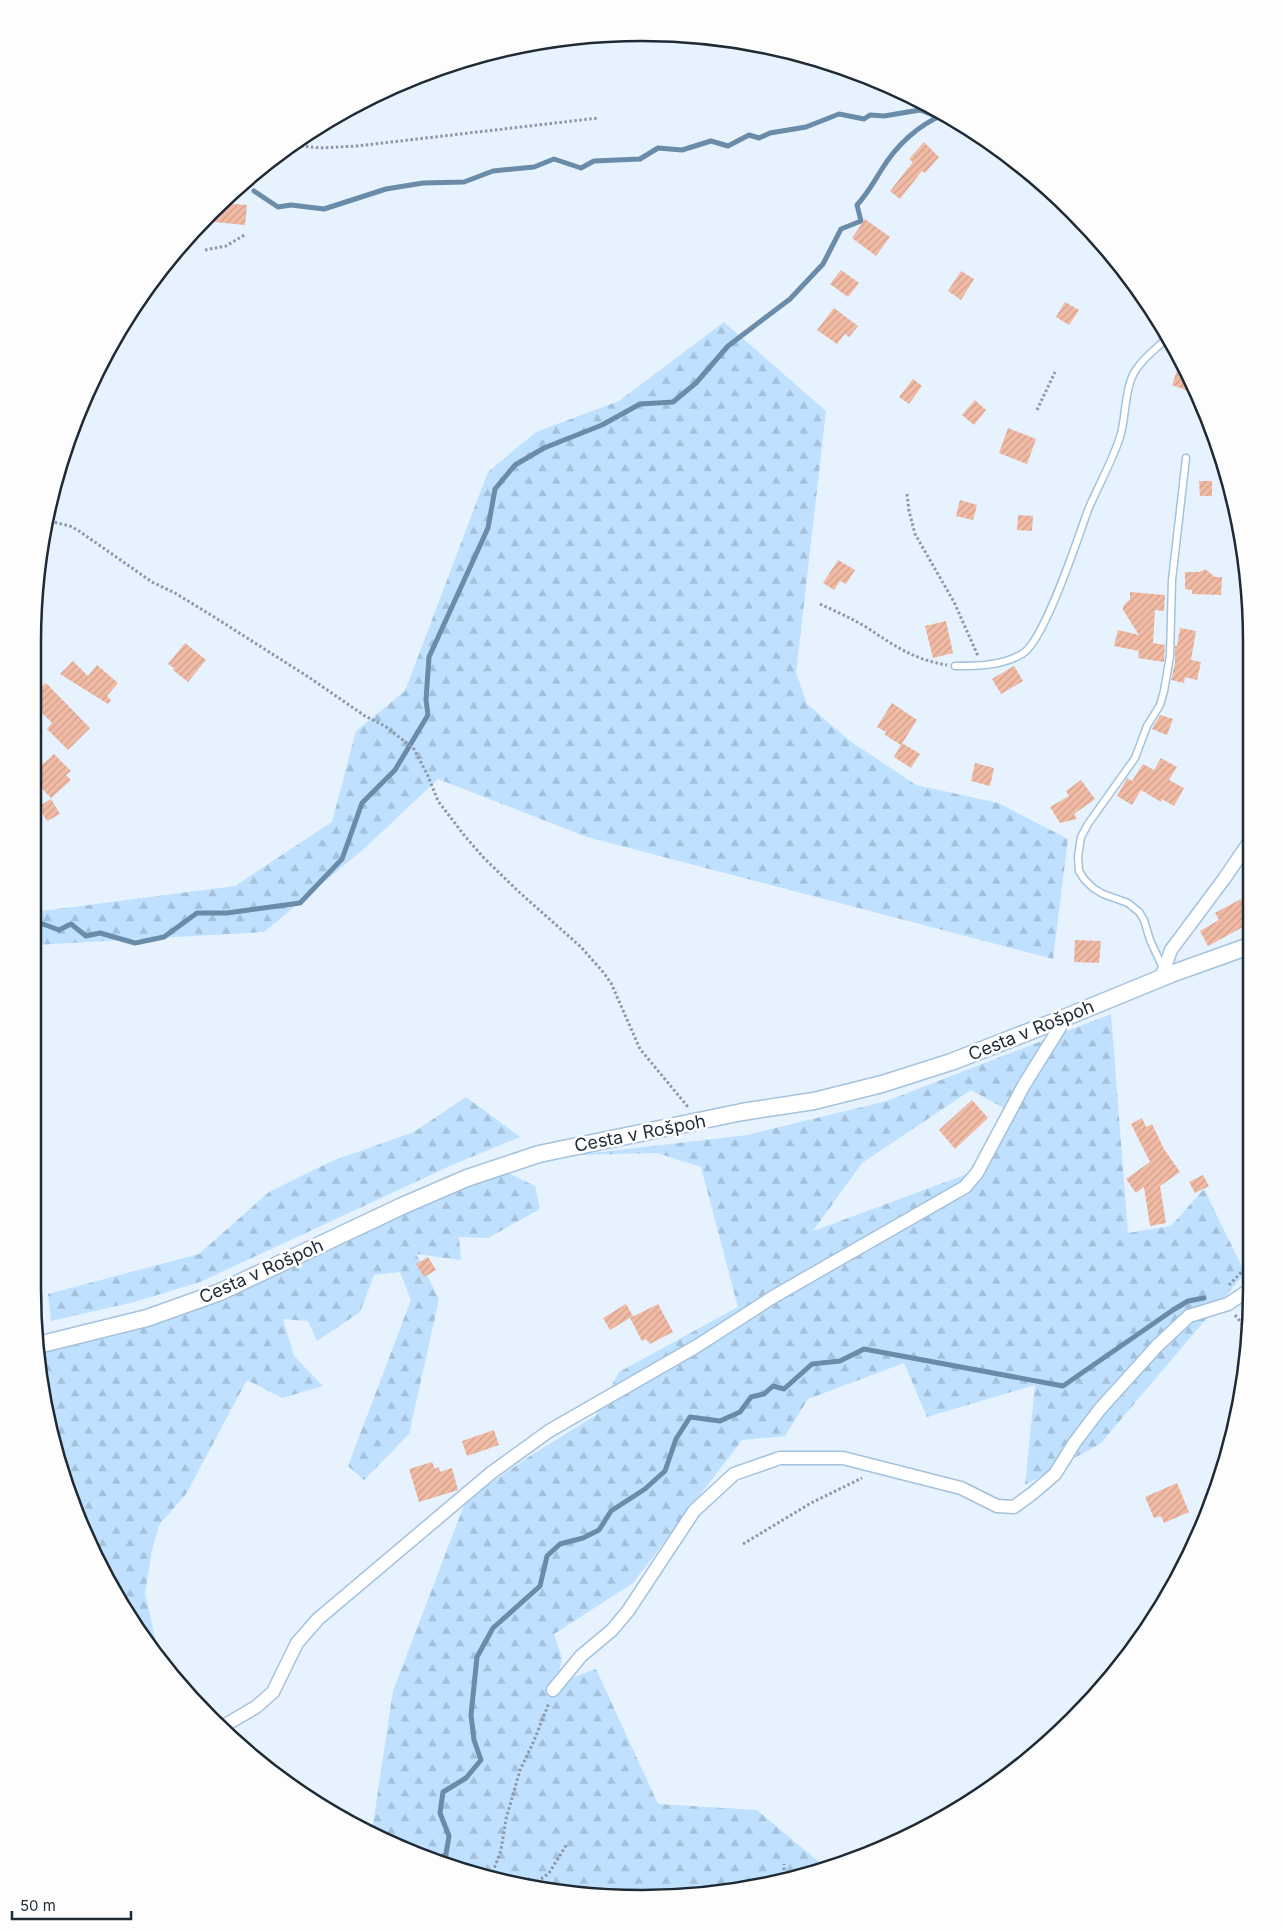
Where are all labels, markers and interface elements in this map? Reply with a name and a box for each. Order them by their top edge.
street label: Cesta v Rošpoh [965,995,1097,1065]
street label: Cesta v Rošpoh [572,1110,708,1156]
street label: Cesta v Rošpoh [196,1234,326,1308]
scale bar [12,1888,131,1920]
text: 50 m [20,1896,56,1915]

